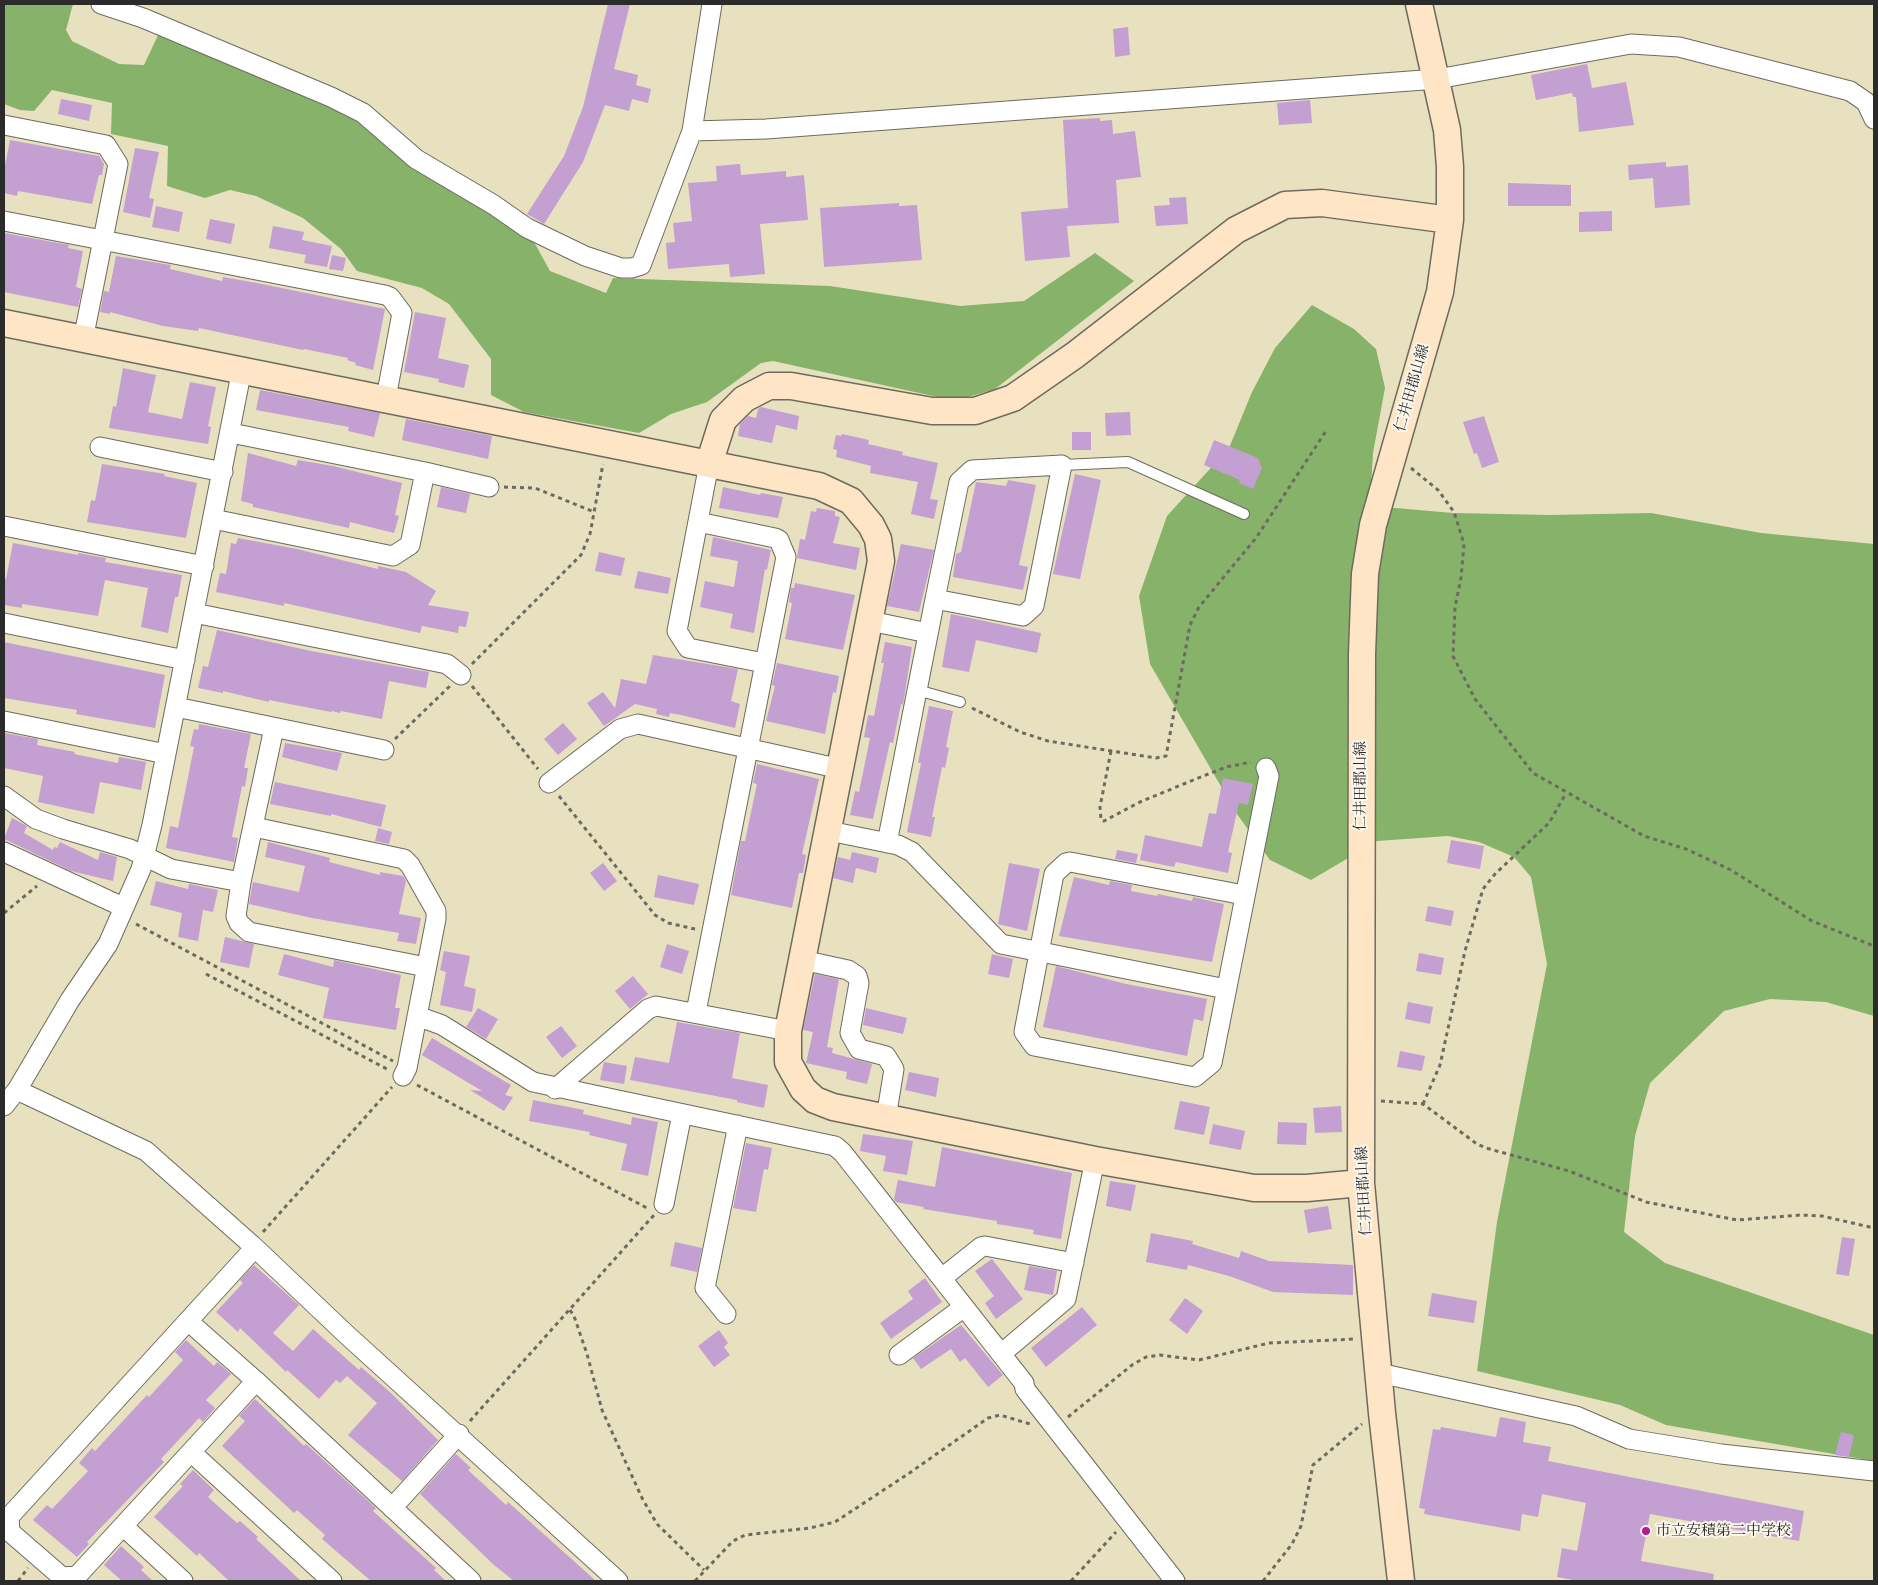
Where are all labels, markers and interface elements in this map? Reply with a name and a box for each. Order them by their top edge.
street label: 仁井田郡山線 [1391,342,1433,434]
street label: 仁井田郡山線 [1352,741,1370,831]
street label: 仁井田郡山線 [1353,1146,1375,1236]
place label: 市立安積第二中学校 [1656,1522,1791,1540]
marker: 市立安積第二中学校 [1640,1525,1652,1537]

